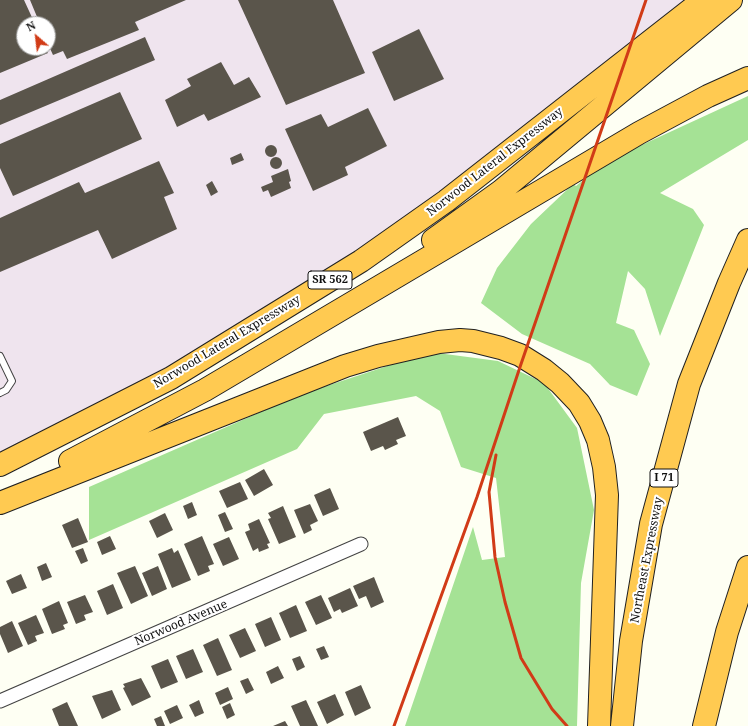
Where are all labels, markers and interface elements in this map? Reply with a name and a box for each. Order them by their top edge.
north arrow [16,16,56,56]
text: N [23,17,38,35]
street label: Norwood Lateral Expressway [424,104,566,220]
road number: SR 562 [308,271,352,289]
street label: Norwood Lateral Expressway [151,292,303,392]
road number: I 71 [650,469,678,487]
street label: Northeast Expressway [628,496,666,624]
street label: Norwood Avenue [132,597,230,649]

